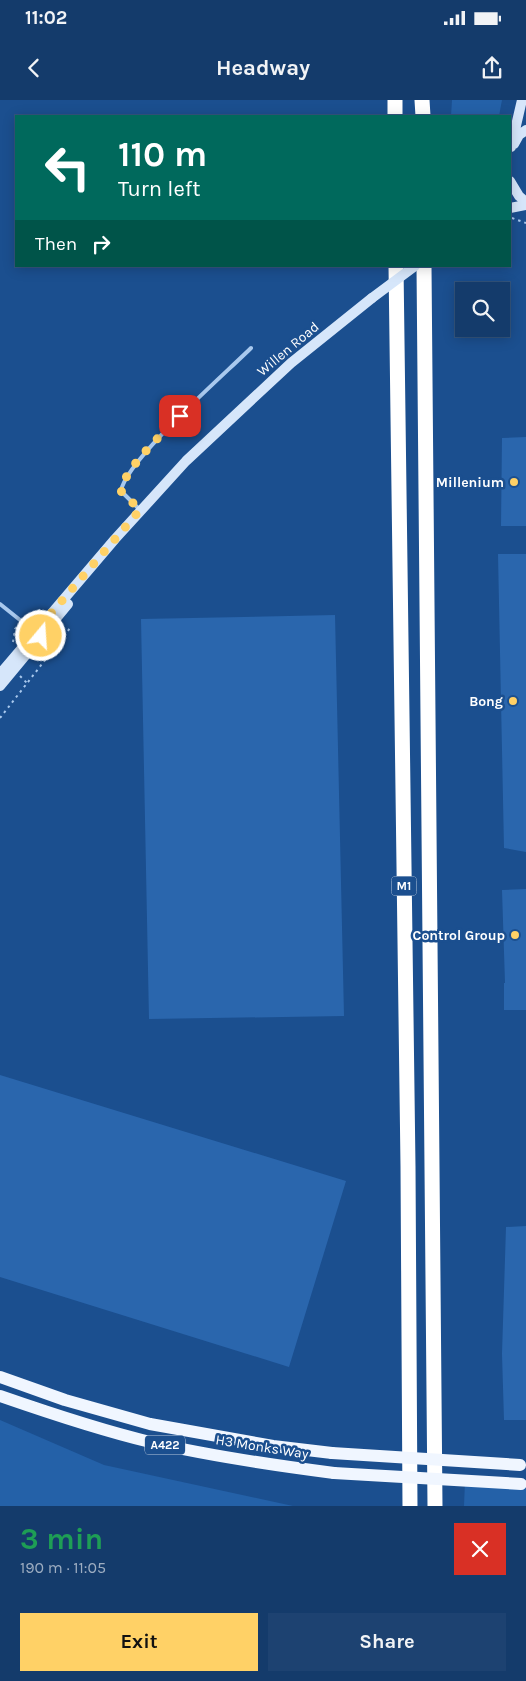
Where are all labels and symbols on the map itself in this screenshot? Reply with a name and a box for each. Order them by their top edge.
street label: Willen Road [254,318,322,380]
pin [159,395,201,437]
place label: Millenium [436,474,504,491]
marker: Millenium [508,476,520,488]
position arrow [14,609,66,661]
place label: Bong [469,693,503,710]
marker: Bong [507,695,519,707]
road number: M1 [392,876,416,896]
place label: Control Group [413,927,505,944]
marker: Control Group [509,929,521,941]
street label: H3 Monks Way [214,1431,310,1463]
road number: A422 [145,1436,185,1454]

